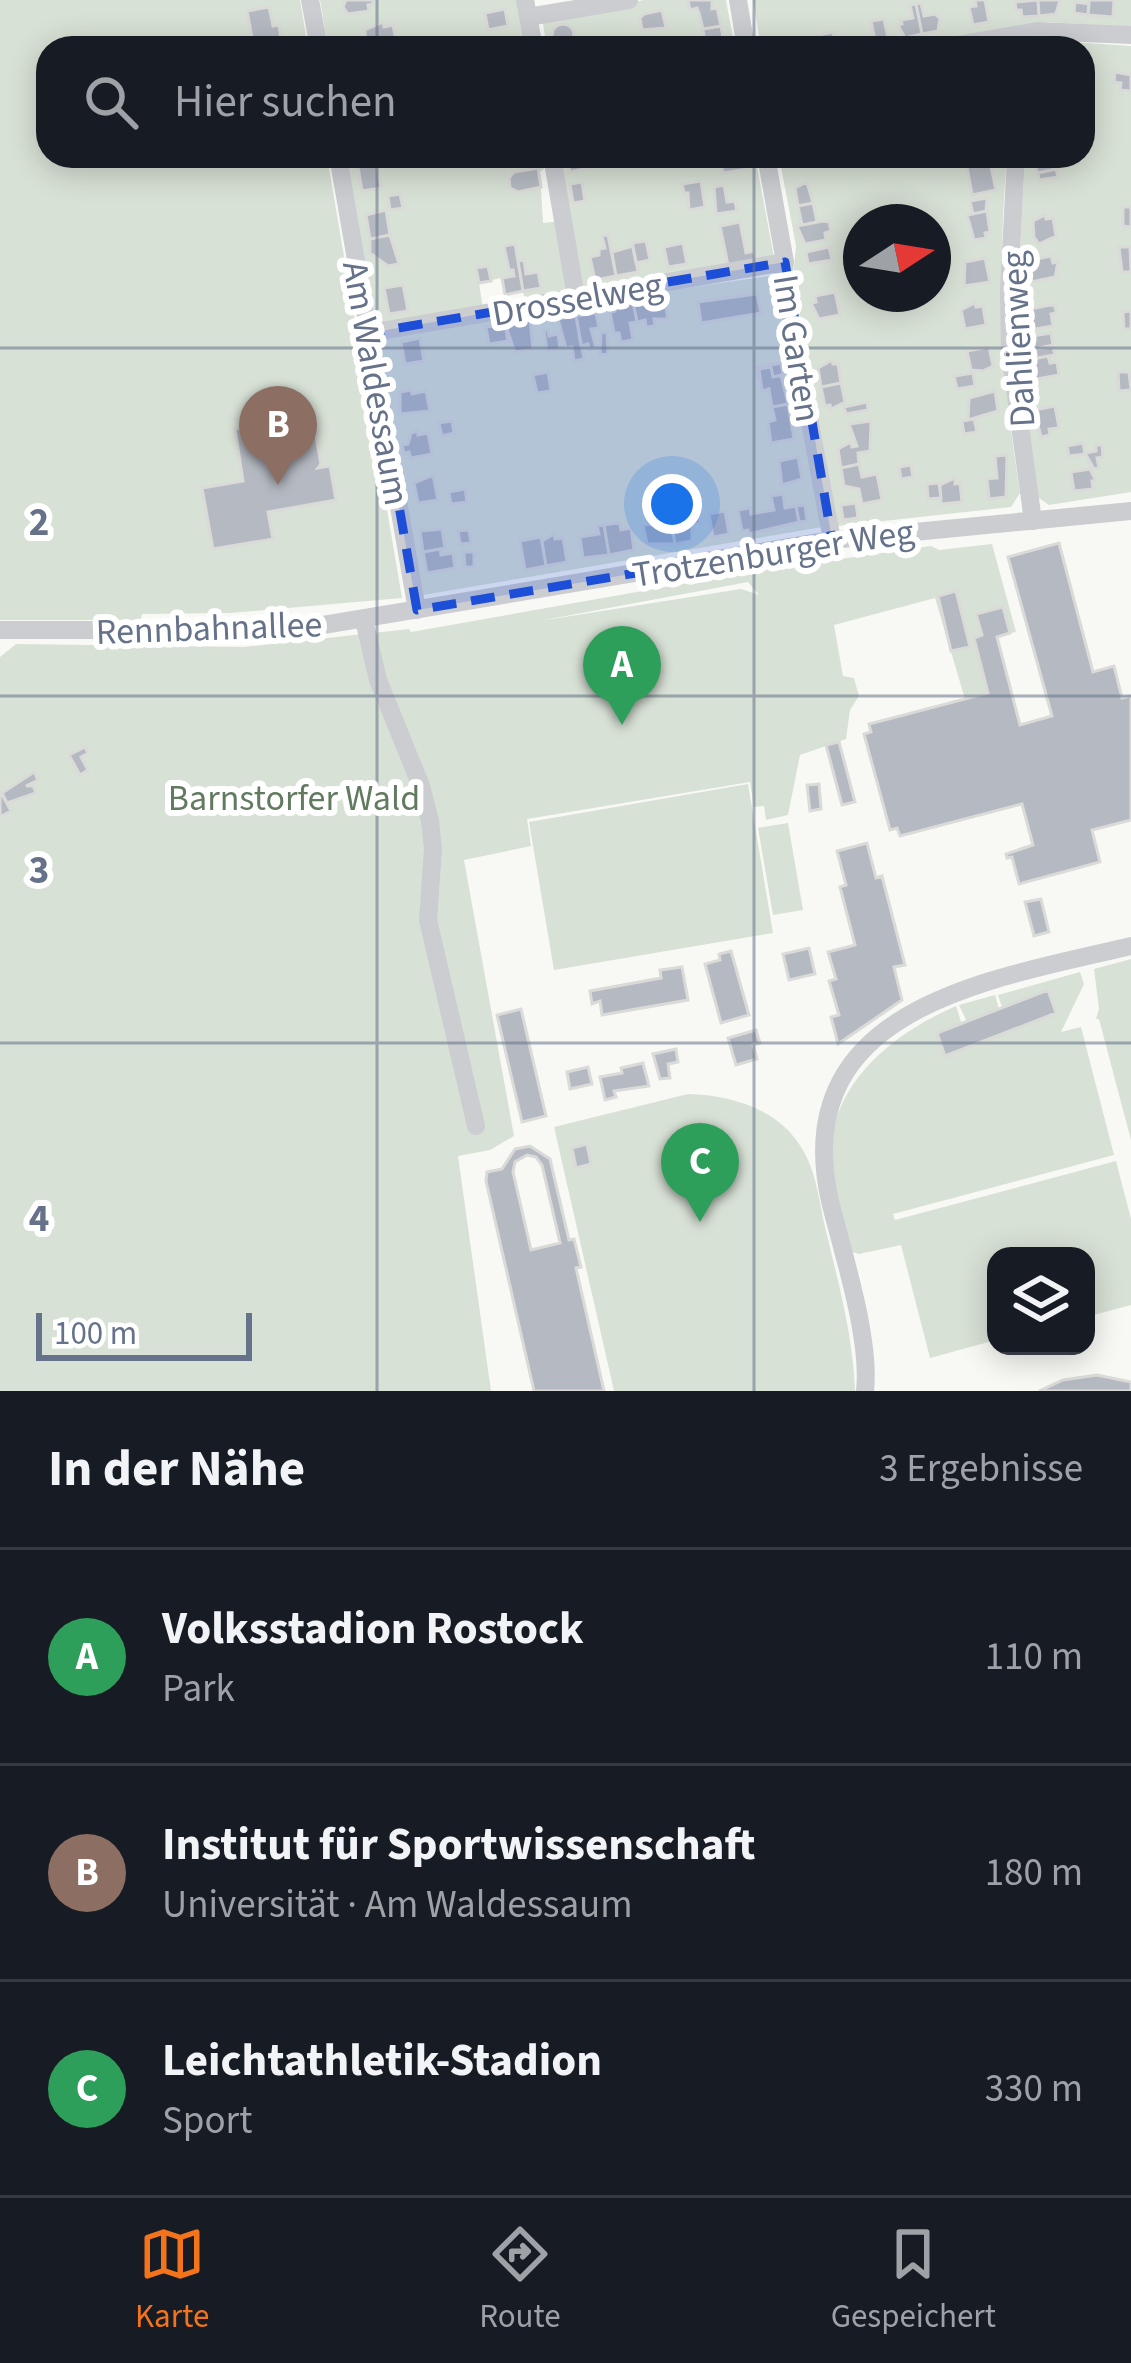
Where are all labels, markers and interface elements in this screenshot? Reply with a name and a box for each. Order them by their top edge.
search box [36,36,1095,168]
icon: search [78,69,144,135]
text: Hier suchen [174,70,397,134]
north arrow [843,204,951,312]
street label: Dahlienweg [988,249,1049,429]
street label: Am Waldessaum [329,257,422,509]
street label: Drosselweg [488,259,667,340]
street label: Im Garten [760,271,833,426]
pin: B [239,386,317,485]
your location [642,474,702,534]
text: 2 [29,495,49,551]
street label: Trotzenburger Weg [629,506,918,601]
street label: Rennbahnallee [95,599,323,658]
pin: A [583,626,661,725]
park label: Barnstorfer Wald [168,773,420,824]
text: 3 [29,843,49,899]
pin: C [661,1123,739,1222]
text: 4 [29,1191,49,1247]
map controls [987,1247,1095,1355]
button: layers [987,1247,1095,1355]
scale bar [36,1307,252,1360]
text: 100 m [54,1310,137,1357]
text: In der Nähe [48,1433,305,1505]
text: 3 Ergebnisse [879,1441,1083,1497]
text: Volksstadion Rostock [162,1597,584,1661]
text: A [76,1629,98,1685]
text: 110 m [985,1629,1083,1685]
text: Park [162,1661,235,1717]
text: Institut für Sportwissenschaft [162,1813,755,1877]
text: B [75,1845,99,1901]
text: 180 m [985,1845,1083,1901]
text: Universität · Am Waldessaum [162,1877,633,1933]
text: Leichtathletik-Stadion [162,2029,602,2093]
text: C [76,2061,98,2117]
text: 330 m [985,2061,1083,2117]
text: Sport [162,2093,252,2149]
tab: Karte [135,2221,209,2340]
tab: Route [479,2221,561,2340]
tab: Gespeichert [831,2221,996,2340]

